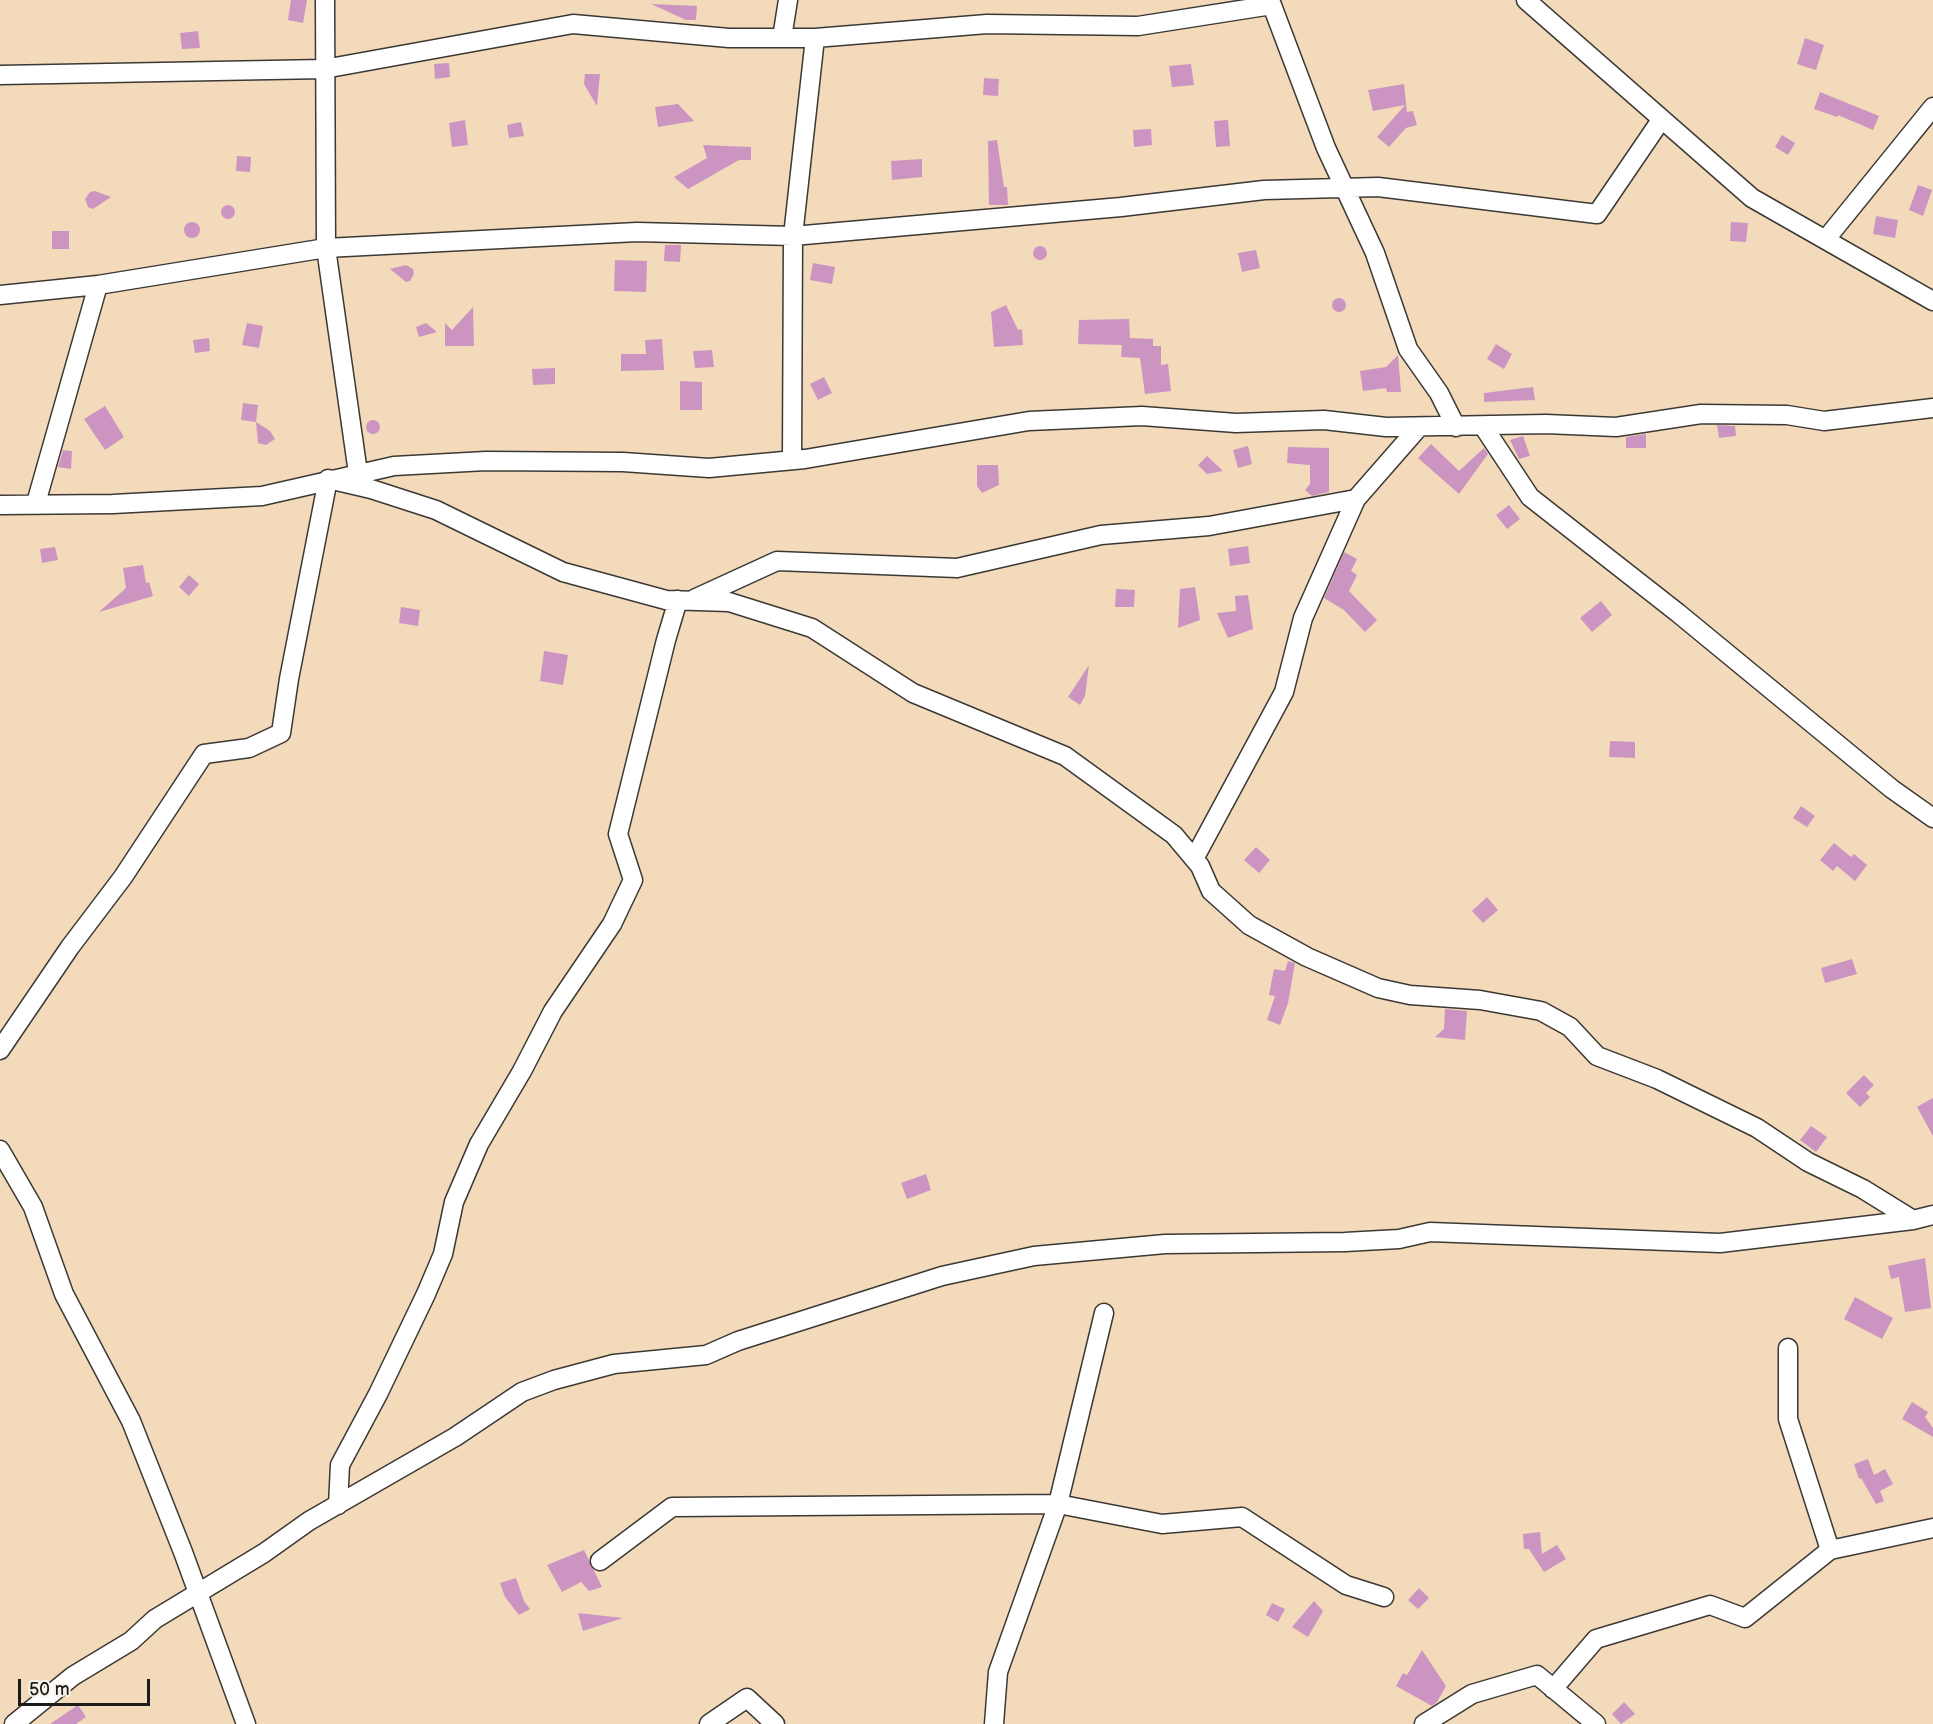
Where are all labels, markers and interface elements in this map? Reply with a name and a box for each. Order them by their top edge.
scale bar [21,1667,153,1705]
text: 50 m [29,1679,70,1700]

